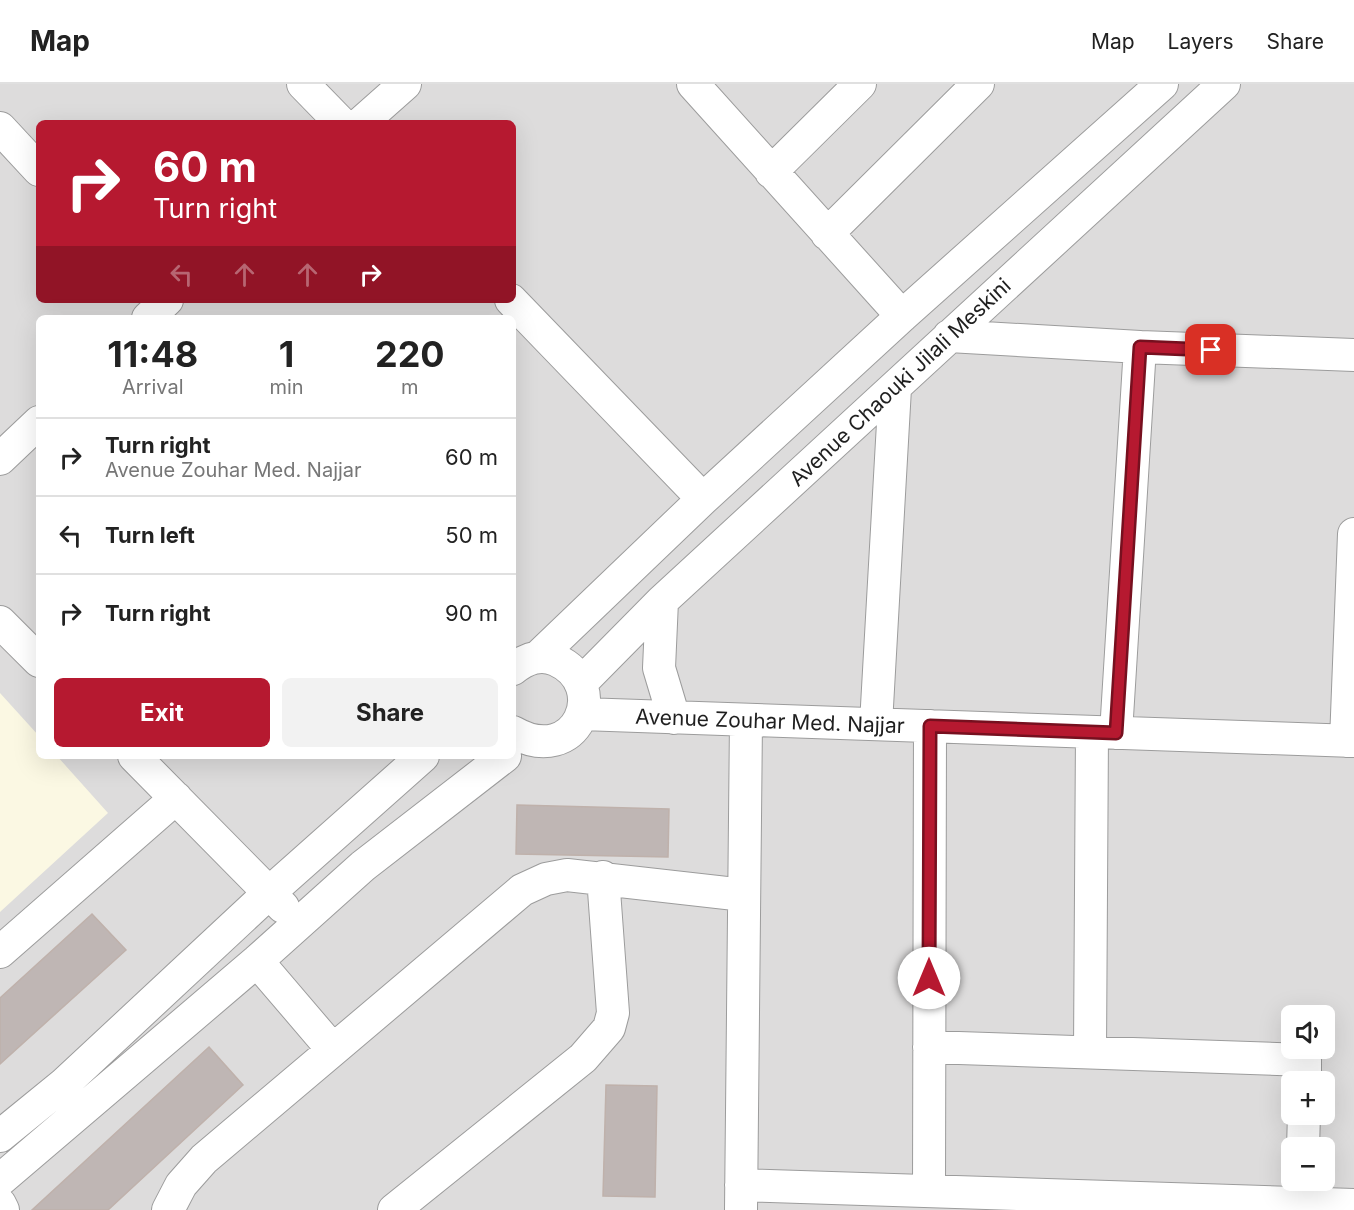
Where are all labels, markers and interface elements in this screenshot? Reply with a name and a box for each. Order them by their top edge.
text: Map [30,24,90,58]
text: Map [1091,29,1135,54]
text: Layers [1168,29,1234,54]
text: Share [1267,29,1324,54]
text: 60 m [153,141,257,192]
icon: right [54,144,132,222]
text: Turn right [153,192,277,225]
icon: left [165,258,198,291]
icon: ahead [228,258,261,291]
icon: ahead [291,258,324,291]
icon: right [354,258,387,291]
street label: Avenue Chaouki Jilali Meskini [784,273,1016,491]
pin [1185,324,1236,375]
text: 11:48 [107,332,198,376]
text: 1 [279,332,294,376]
text: 220 [375,332,445,376]
icon: arrive [1194,333,1227,366]
text: Arrival [122,375,184,399]
text: min [270,375,304,399]
text: m [401,375,419,399]
text: Turn right [105,432,211,458]
icon: right [54,441,87,474]
text: 60 m [445,444,498,470]
text: Avenue Zouhar Med. Najjar [105,458,362,482]
icon: left [54,519,87,552]
text: Turn left [105,522,195,548]
text: 50 m [445,522,498,548]
icon: right [54,597,87,630]
text: Turn right [105,600,211,626]
text: 90 m [445,600,498,626]
button: Exit [54,678,270,747]
button: Share [282,678,498,747]
street label: Avenue Zouhar Med. Najjar [635,704,905,738]
position arrow [897,946,961,1010]
map controls [1281,1005,1335,1191]
button: sound [1281,1005,1335,1059]
button: + [1281,1071,1335,1125]
button: − [1281,1137,1335,1191]

